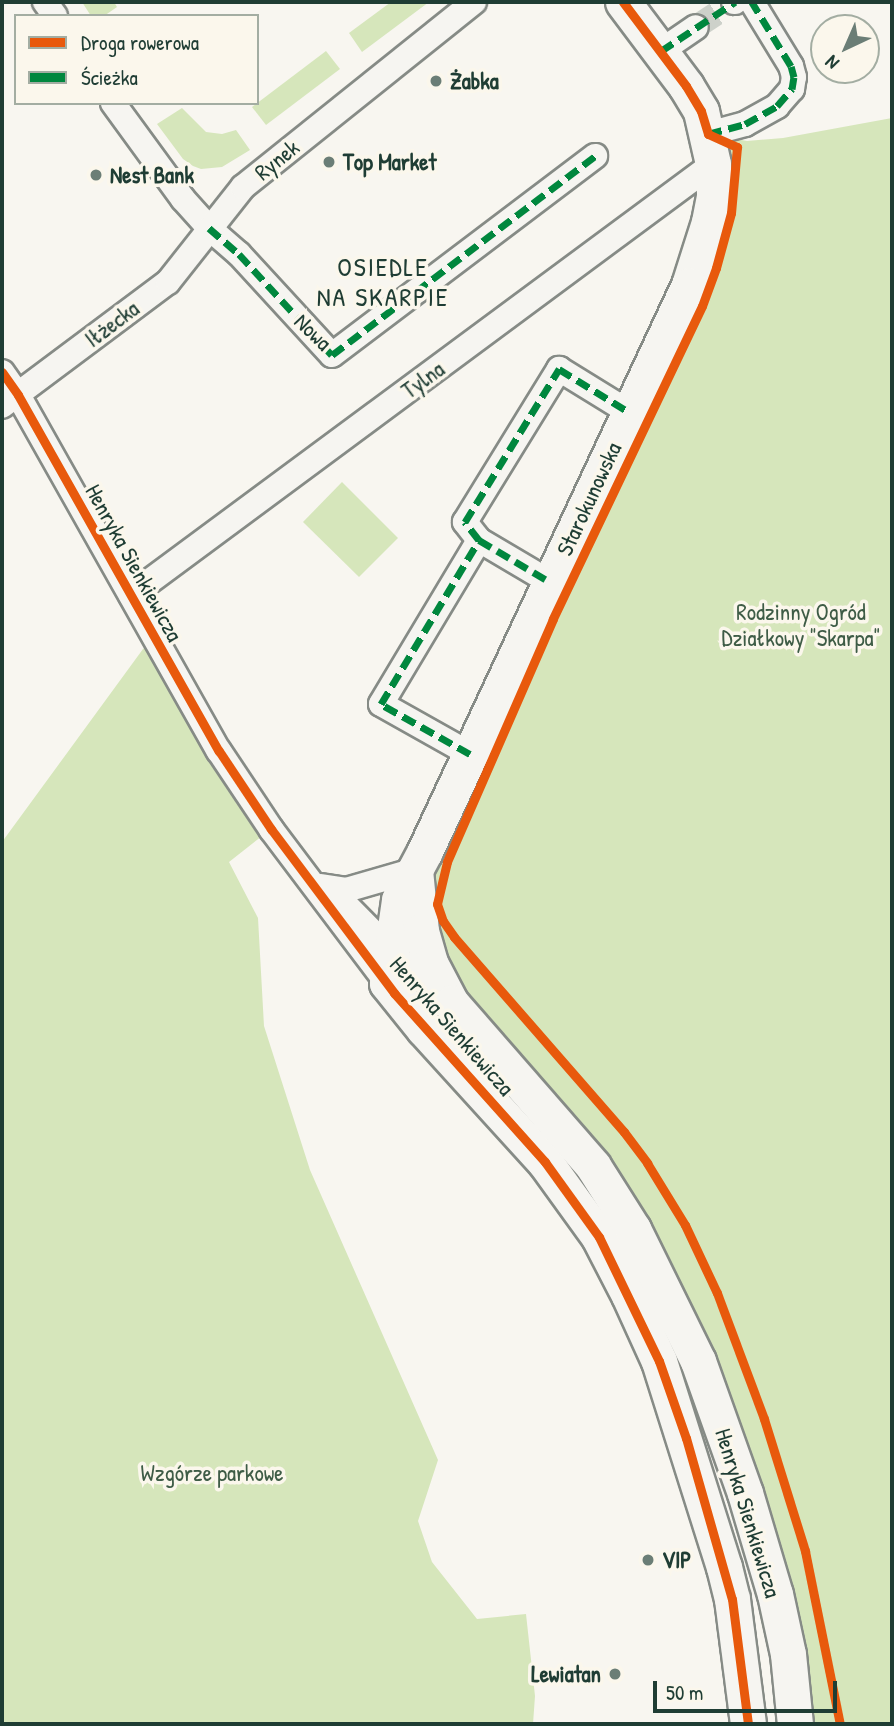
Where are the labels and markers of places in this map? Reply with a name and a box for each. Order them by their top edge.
place label: Żabka [450,67,499,95]
marker: Żabka [428,73,444,89]
place label: Top Market [343,148,436,176]
marker: Top Market [321,154,337,170]
place label: Nest Bank [110,161,194,189]
marker: Nest Bank [88,167,104,183]
place label: VIP [662,1546,691,1574]
marker: VIP [640,1552,656,1568]
place label: Lewiatan [531,1660,601,1688]
marker: Lewiatan [607,1666,623,1682]

